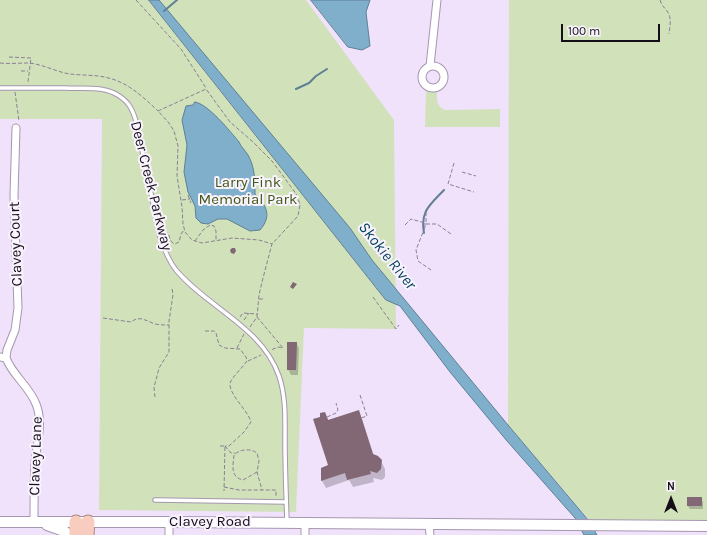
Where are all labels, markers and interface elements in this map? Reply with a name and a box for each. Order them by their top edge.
scale bar [563,16,662,42]
text: 100 m [568,24,600,38]
street label: Deer Creek Parkway [126,119,176,253]
park label: Larry Fink Memorial Park [199,174,297,209]
street label: Clavey Court [6,201,26,287]
water label: Skokie River [354,218,420,294]
street label: Clavey Lane [26,416,46,496]
north arrow [651,479,691,519]
text: N [667,480,675,493]
street label: Clavey Road [169,513,251,531]

